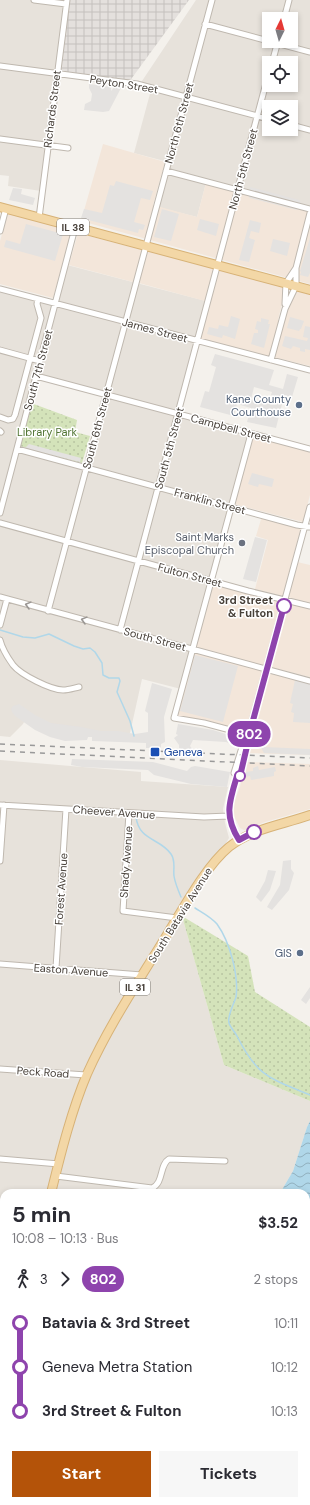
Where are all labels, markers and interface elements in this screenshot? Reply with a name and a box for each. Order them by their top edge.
north arrow [262,12,298,48]
map controls [262,12,298,136]
button: locate [262,56,298,92]
street label: Richards Street [40,69,64,149]
street label: Peyton Street [89,72,159,96]
street label: North 6th Street [161,81,197,165]
button: layers [262,100,298,136]
street label: North 5th Street [225,127,261,211]
road number: IL 38 [57,219,89,235]
street label: James Street [121,315,189,345]
street label: South 7th Street [20,328,56,412]
street label: South 6th Street [79,385,115,471]
place label: Kane County Courthouse [226,392,291,419]
marker: Kane County Courthouse [294,400,304,410]
street label: South 5th Street [151,406,187,490]
street label: Campbell Street [189,411,273,445]
park label: Library Park [17,425,78,439]
street label: Franklin Street [173,485,247,517]
place label: Saint Marks Episcopal Church [145,530,234,557]
marker: Saint Marks Episcopal Church [237,538,247,548]
street label: Fulton Street [156,560,224,590]
place label: 3rd Street & Fulton [218,593,273,620]
marker: 3rd Street & Fulton [276,598,292,614]
one-way arrow [25,601,32,610]
one-way arrow [81,616,88,625]
street label: South Street [122,624,188,654]
line badge: 802 [226,721,272,747]
text: 802 [236,725,262,743]
place label: Geneva [164,745,202,759]
marker: Geneva [149,746,161,758]
unlabelled marker [234,770,246,782]
street label: Cheever Avenue [72,802,156,822]
unlabelled marker [246,824,262,840]
street label: Shady Avenue [117,826,135,898]
street label: Forest Avenue [51,853,71,925]
street label: South Batavia Avenue [145,865,215,965]
place label: GIS [275,946,292,960]
marker: GIS [295,948,305,958]
street label: Easton Avenue [33,960,109,980]
road number: IL 31 [120,979,150,995]
street label: Peck Road [16,1063,70,1081]
text: 5 min [12,1200,71,1229]
text: $3.52 [258,1213,298,1233]
text: 10:08 – 10:13 · Bus [12,1230,119,1247]
icon: walk [12,1268,34,1290]
icon: forward [54,1268,76,1290]
text: 802 [90,1270,116,1288]
text: 3 [40,1271,48,1288]
text: 2 stops [254,1271,298,1288]
text: Batavia & 3rd Street [42,1313,190,1333]
text: 10:11 [274,1315,298,1332]
text: Geneva Metra Station [42,1357,192,1377]
text: 10:12 [271,1359,298,1376]
text: 3rd Street & Fulton [42,1401,182,1421]
text: 10:13 [271,1403,298,1420]
button: Start [12,1451,151,1497]
button: Tickets [159,1451,298,1497]

